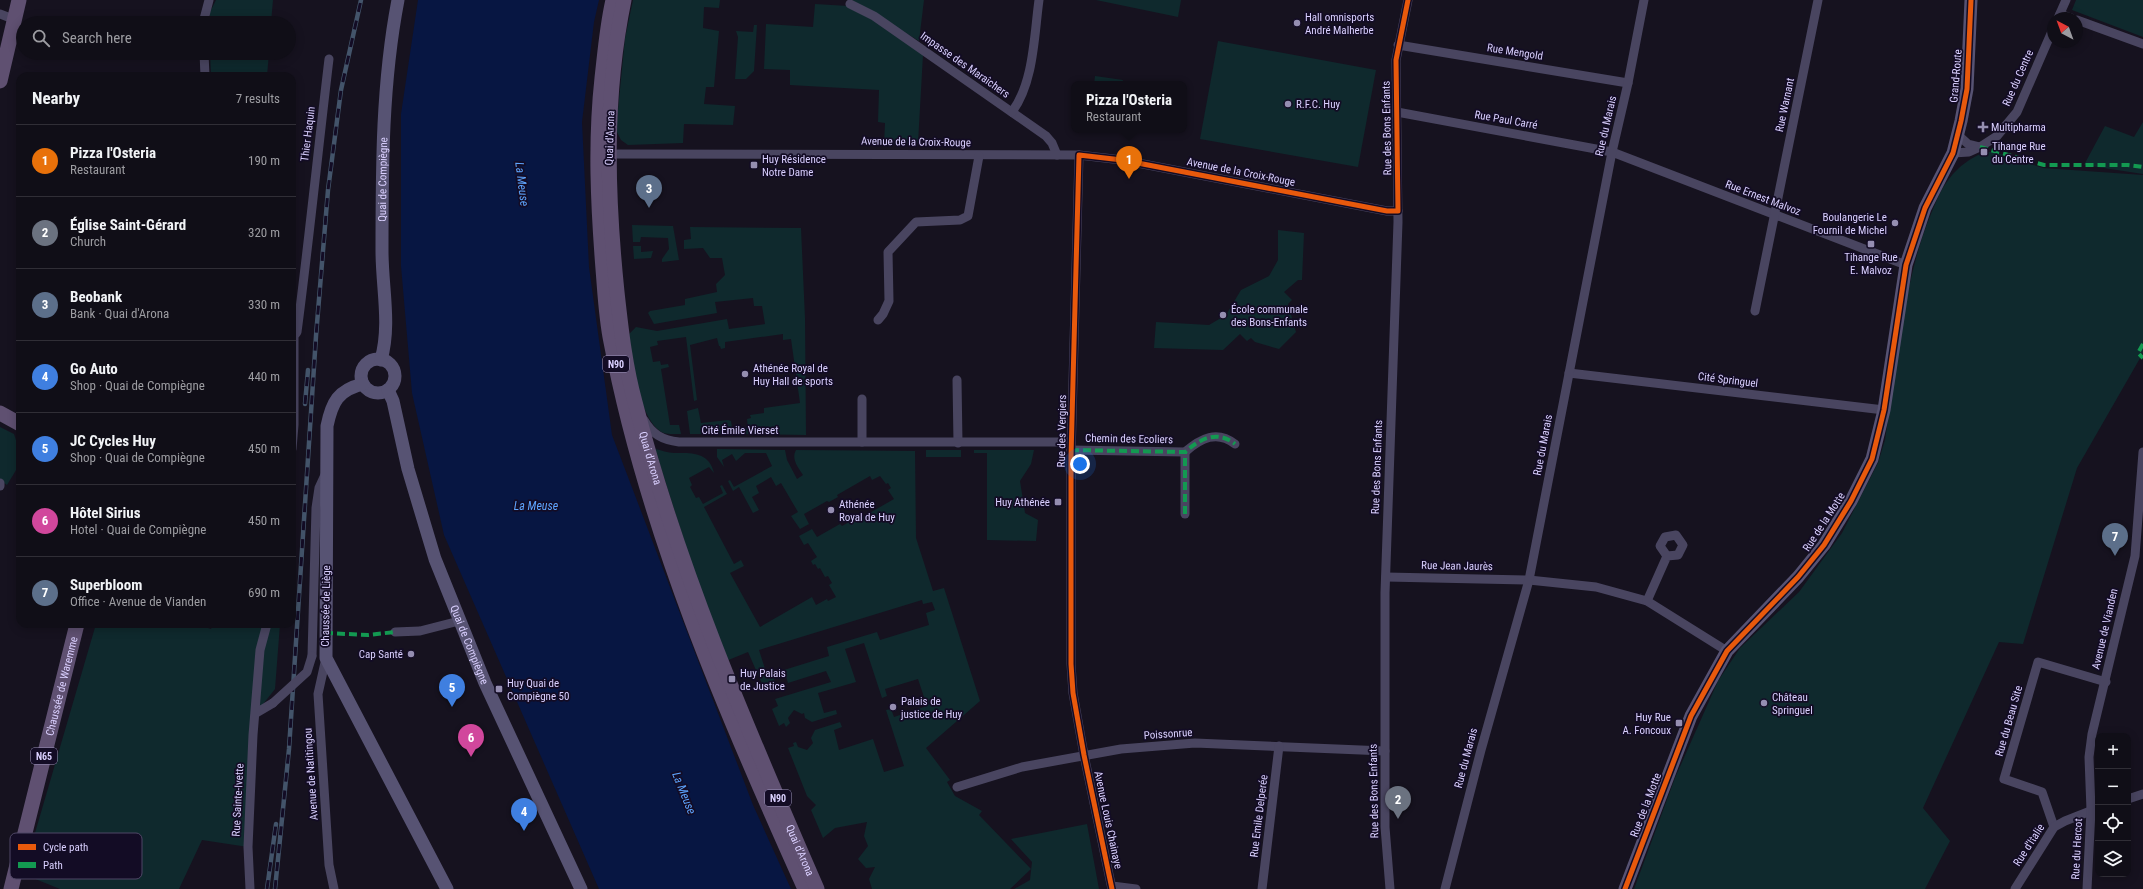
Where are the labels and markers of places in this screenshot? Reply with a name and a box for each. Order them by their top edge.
place label: Hall omnisports André Malherbe [1305,11,1374,37]
marker: Hall omnisports André Malherbe [1292,18,1302,28]
place label: R.F.C. Huy [1296,98,1340,111]
marker: R.F.C. Huy [1283,99,1293,109]
place label: Multipharma [1991,121,2046,134]
marker: Multipharma [1978,122,1988,132]
place label: Tihange Rue du Centre [1992,140,2046,166]
pin: 1 [1116,146,1142,179]
marker: Tihange Rue du Centre [1979,147,1989,157]
place label: Huy Résidence Notre Dame [762,153,826,179]
marker: Huy Résidence Notre Dame [749,160,759,170]
pin: 3 [636,175,662,208]
place label: Boulangerie Le Fournil de Michel [1813,211,1887,237]
marker: Boulangerie Le Fournil de Michel [1890,218,1900,228]
marker: Tihange Rue E. Malvoz [1866,239,1876,249]
place label: Tihange Rue E. Malvoz [1844,251,1898,277]
place label: École communale des Bons-Enfants [1231,303,1308,329]
marker: École communale des Bons-Enfants [1218,310,1228,320]
place label: Athénée Royal de Huy Hall de sports [753,362,833,388]
marker: Athénée Royal de Huy Hall de sports [740,369,750,379]
place label: Huy Athénée [995,496,1050,509]
marker: Huy Athénée [1053,497,1063,507]
place label: Athénée Royal de Huy [839,498,895,524]
marker: Athénée Royal de Huy [826,505,836,515]
pin: 7 [2102,523,2128,556]
place label: Cap Santé [359,648,403,661]
marker: Cap Santé [406,649,416,659]
place label: Huy Palais de Justice [740,667,786,693]
pin: 5 [439,674,465,707]
marker: Huy Palais de Justice [727,674,737,684]
place label: Huy Quai de Compiègne 50 [507,677,569,703]
marker: Huy Quai de Compiègne 50 [494,684,504,694]
place label: Château Springuel [1772,691,1813,717]
place label: Palais de justice de Huy [900,695,963,721]
marker: Château Springuel [1759,698,1769,708]
marker: Palais de justice de Huy [888,702,898,712]
place label: Huy Rue A. Foncoux [1622,711,1671,737]
marker: Huy Rue A. Foncoux [1674,718,1684,728]
pin: 6 [458,724,484,757]
pin: 2 [1385,786,1411,819]
pin: 4 [511,798,537,831]

